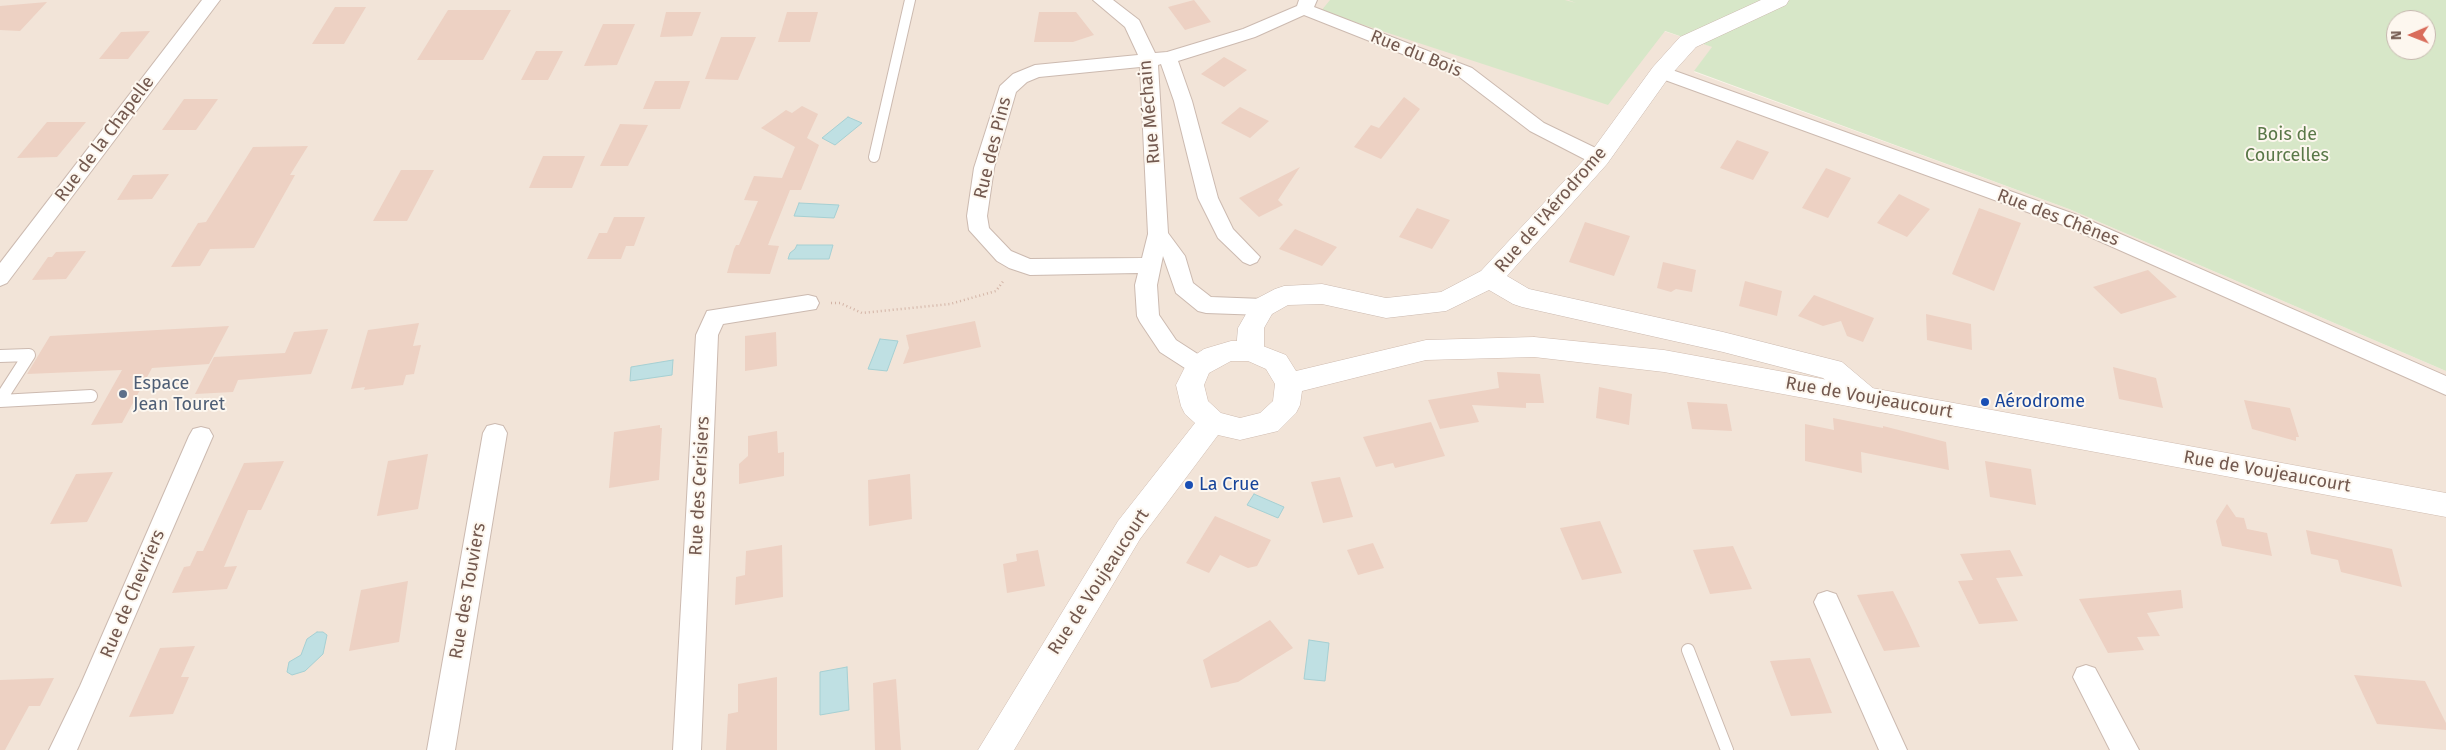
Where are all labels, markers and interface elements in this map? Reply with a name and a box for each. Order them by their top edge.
north arrow [2386,10,2436,60]
street label: Rue du Bois [1367,26,1465,82]
text: N [2388,30,2405,40]
street label: Rue Méchain [1135,59,1165,165]
street label: Rue de la Chapelle [51,72,159,206]
street label: Rue des Pins [970,95,1016,201]
park label: Bois de Courcelles [2245,124,2329,166]
street label: Rue de l'Aérodrome [1490,143,1612,277]
street label: Rue des Chênes [1994,185,2122,251]
place label: Espace Jean Touret [133,373,225,416]
street label: Rue de Voujeaucourt [1784,373,1954,423]
marker: Espace Jean Touret [117,388,129,400]
place label: Aérodrome [1995,391,2085,413]
marker: Aérodrome [1979,396,1991,408]
street label: Rue des Cerisiers [686,416,714,556]
street label: Rue de Voujeaucourt [2182,447,2352,497]
place label: La Crue [1199,474,1259,496]
marker: La Crue [1183,479,1195,491]
street label: Rue de Voujeaucourt [1044,505,1154,659]
street label: Rue des Touviers [445,521,491,661]
street label: Rue de Chevriers [96,527,170,661]

